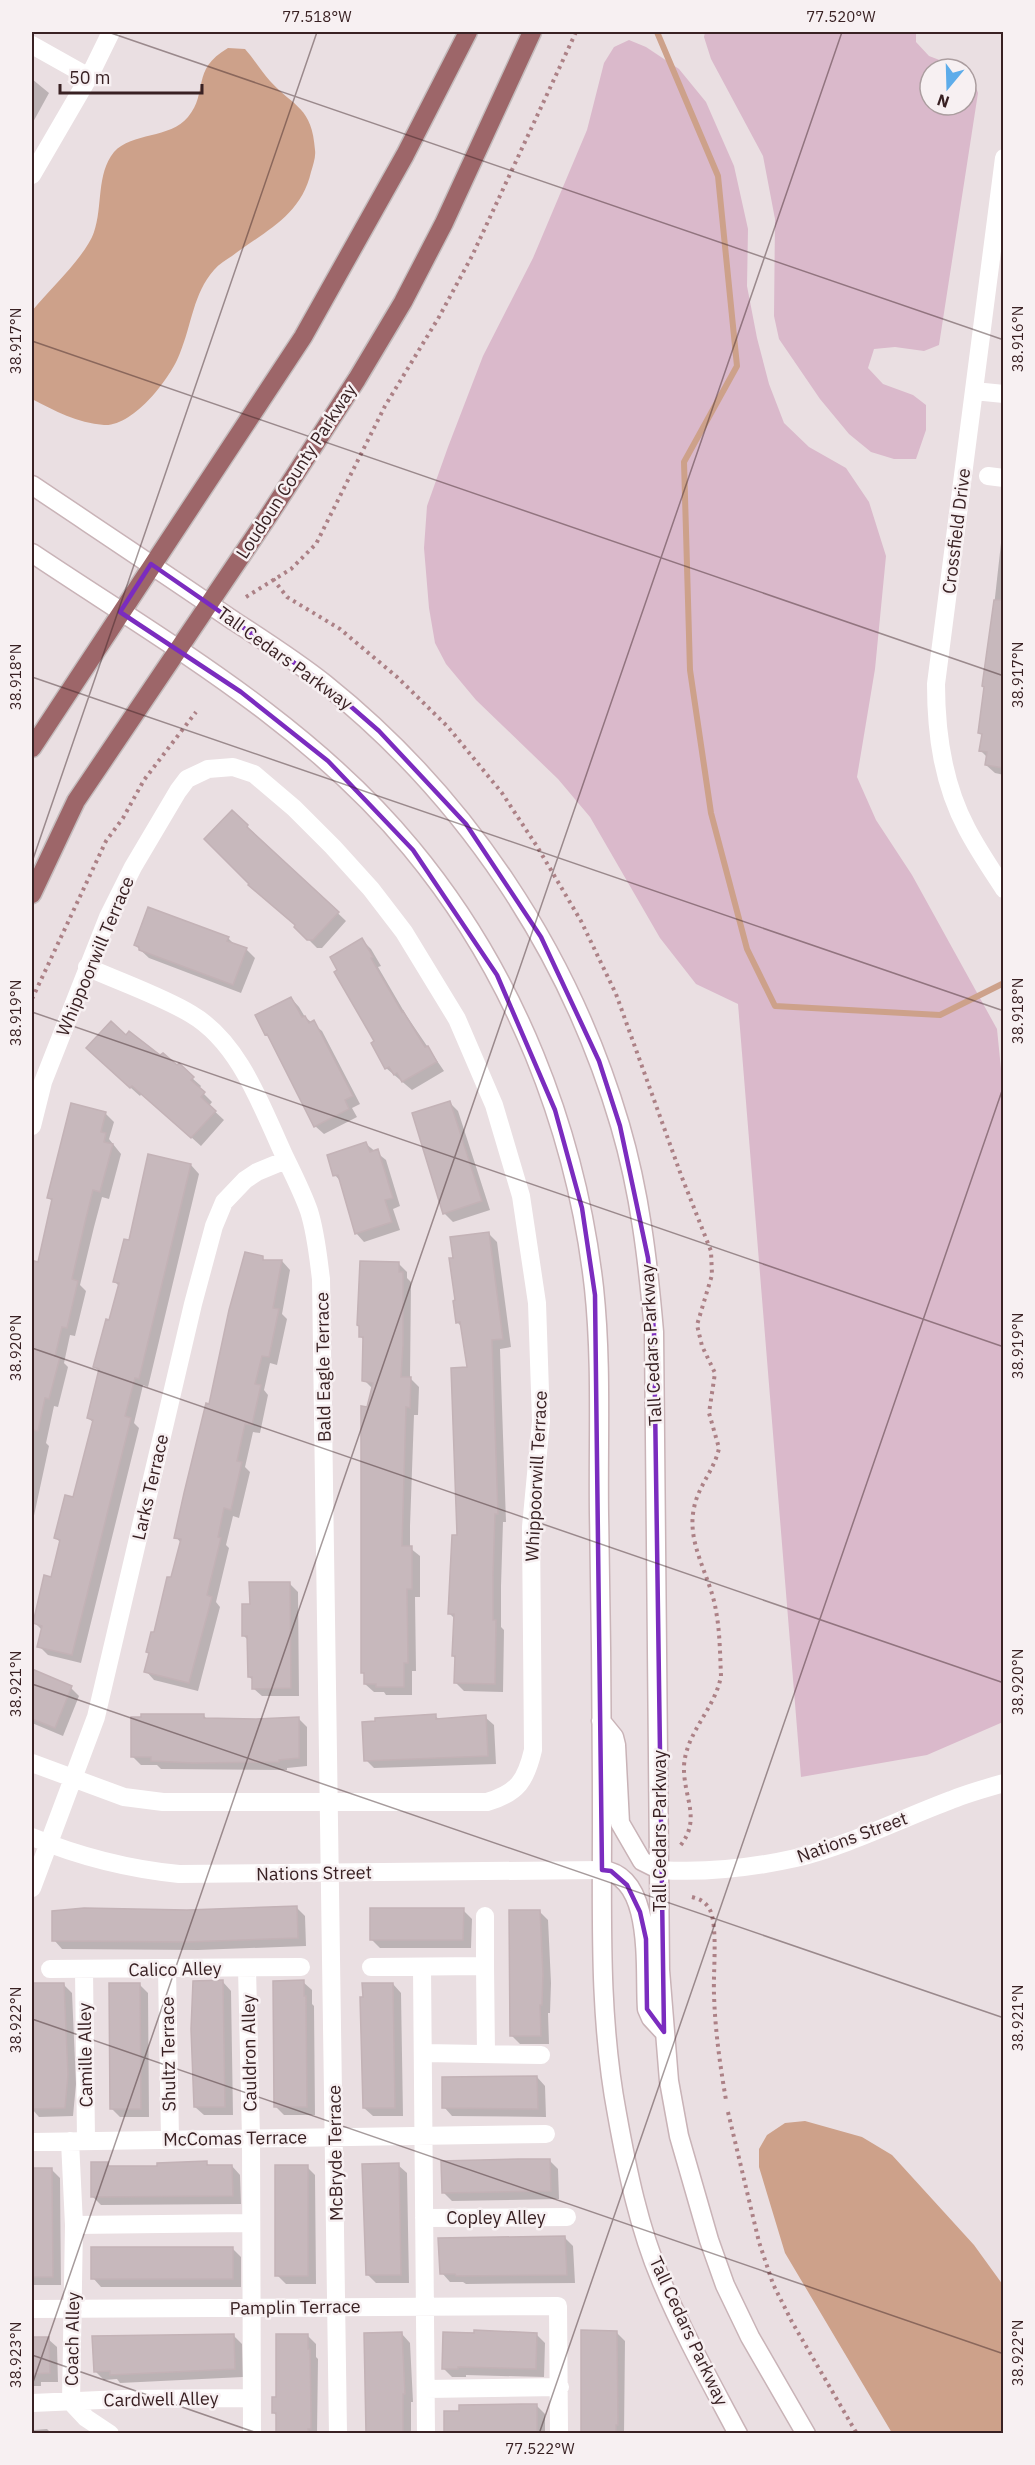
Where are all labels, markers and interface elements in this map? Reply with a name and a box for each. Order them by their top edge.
text: 77.518°W [282,7,352,26]
text: 77.520°W [806,7,876,26]
scale bar [60,57,202,95]
north arrow [918,57,978,117]
text: 50 m [69,66,111,89]
text: N [934,90,952,113]
text: 38.916°N [1008,306,1027,372]
text: 38.917°N [6,308,25,374]
street label: Loudoun County Parkway [231,379,361,563]
street label: Crossfield Drive [937,467,975,595]
street label: Tall Cedars Parkway [213,601,357,715]
text: 38.917°N [1008,642,1027,708]
text: 38.918°N [6,644,25,710]
street label: Whippoorwill Terrace [51,873,139,1039]
text: 38.918°N [1008,978,1027,1044]
text: 38.919°N [6,980,25,1046]
street label: Tall Cedars Parkway [635,1264,667,1426]
street label: Bald Eagle Terrace [310,1292,336,1442]
text: 38.919°N [1008,1313,1027,1379]
text: 38.920°N [6,1315,25,1381]
street label: Whippoorwill Terrace [520,1390,552,1562]
street label: Larks Terrace [127,1432,173,1542]
text: 38.920°N [1008,1649,1027,1715]
text: 38.921°N [6,1651,25,1717]
street label: Tall Cedars Parkway [648,1750,671,1912]
street label: Nations Street [794,1806,910,1868]
street label: Nations Street [256,1860,372,1886]
street label: Calico Alley [128,1957,222,1981]
text: 38.921°N [1008,1985,1027,2051]
text: 38.922°N [6,1987,25,2053]
street label: Cauldron Alley [236,1994,262,2112]
street label: Shultz Terrace [155,1996,181,2112]
street label: Camille Alley [73,2002,97,2108]
street label: McBryde Terrace [322,2085,348,2221]
street label: McComas Terrace [163,2125,307,2151]
street label: Copley Alley [446,2206,546,2229]
street label: Tall Cedars Parkway [644,2253,734,2409]
street label: Coach Alley [60,2292,84,2386]
street label: Pamplin Terrace [229,2294,361,2320]
text: 38.922°N [1008,2320,1027,2386]
text: 38.923°N [6,2322,25,2388]
street label: Cardwell Alley [103,2386,219,2412]
text: 77.522°W [505,2439,575,2458]

